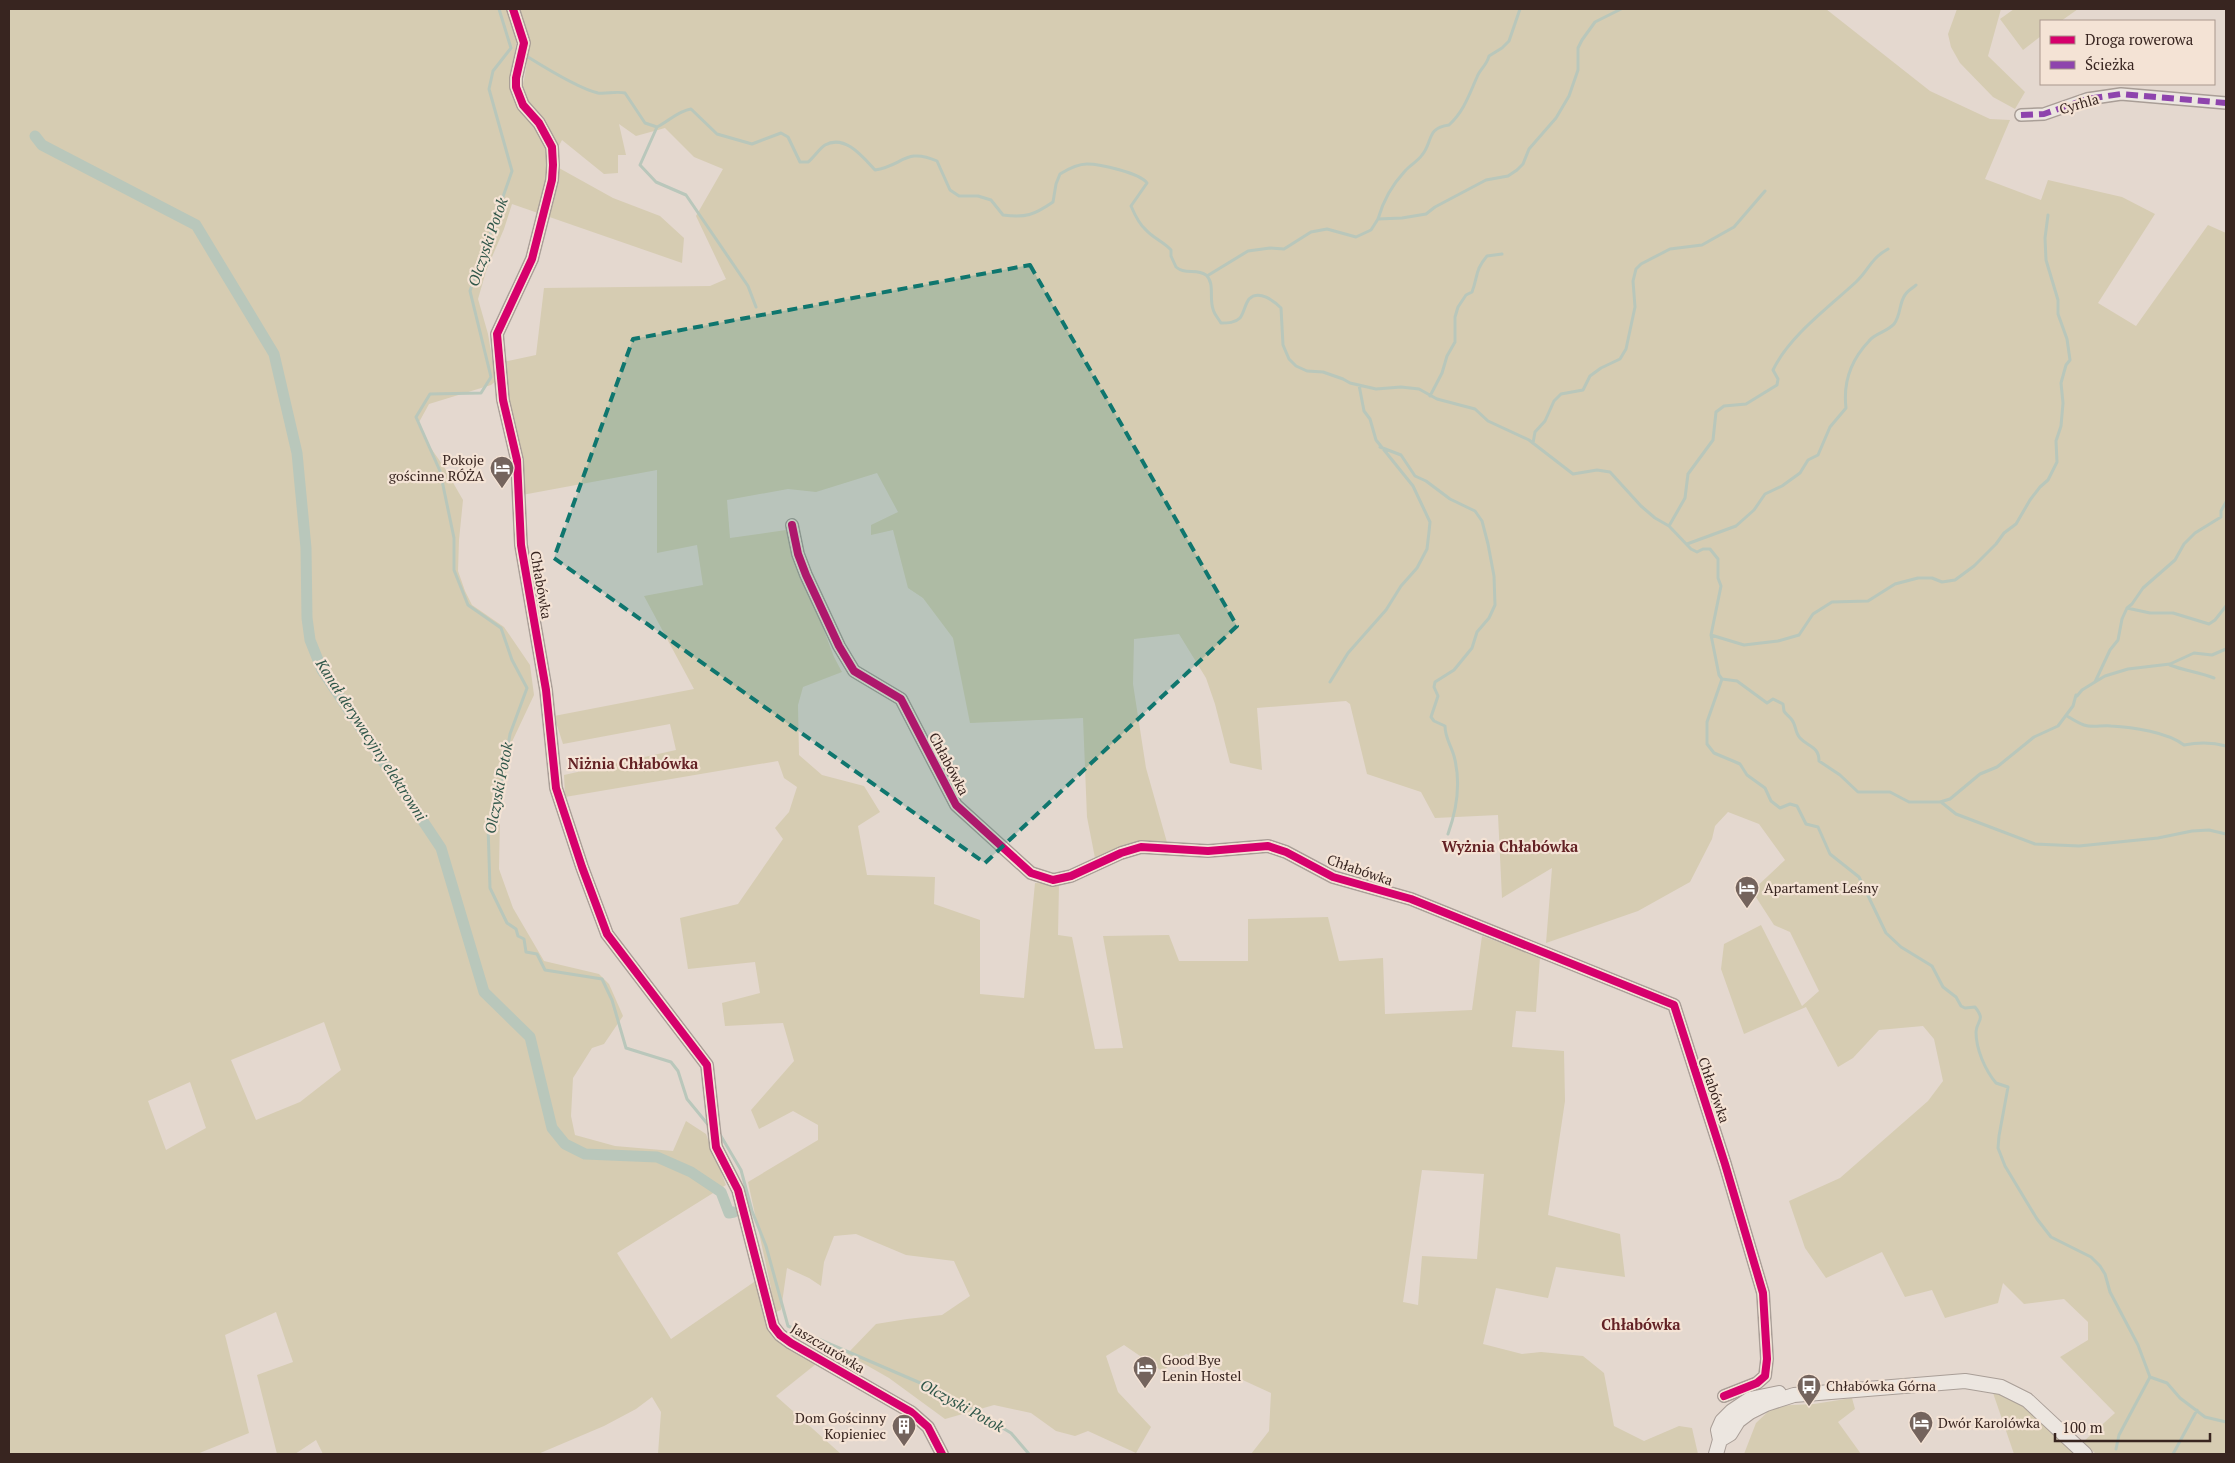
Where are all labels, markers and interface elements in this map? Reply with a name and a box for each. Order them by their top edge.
legend [2040,20,2215,85]
text: Droga rowerowa [2085,29,2194,49]
text: Ścieżka [2085,54,2135,74]
street label: Cyrhla [2057,89,2101,118]
water label: Olczyski Potok [463,194,512,289]
place label: Pokoje gościnne RÓŻA [389,450,484,485]
hotel icon: Pokoje gościnne RÓŻA [489,455,515,489]
street label: Chłabówka [526,550,557,620]
water label: Kanał derywacyjny elektrowni [311,654,432,825]
street label: Chłabówka [925,729,974,798]
water label: Olczyski Potok [479,740,517,835]
district label: Niżnia Chłabówka [568,753,699,773]
district label: Wyżnia Chłabówka [1442,836,1579,856]
street label: Chłabówka [1325,849,1396,890]
hotel icon: Apartament Leśny [1734,875,1760,909]
place label: Apartament Leśny [1764,878,1879,897]
street label: Chłabówka [1694,1054,1735,1125]
district label: Chłabówka [1601,1314,1681,1334]
street label: Jaszczurówka [788,1318,869,1377]
place label: Good Bye Lenin Hostel [1162,1350,1241,1385]
hotel icon: Good Bye Lenin Hostel [1132,1355,1158,1389]
bus stop icon: Chłabówka Górna [1796,1373,1822,1407]
water label: Olczyski Potok [917,1374,1009,1437]
place label: Chłabówka Górna [1826,1376,1936,1395]
place label: Dom Gościnny Kopieniec [795,1408,887,1443]
hotel icon: Dwór Karolówka [1908,1410,1934,1444]
scale bar [2055,1410,2210,1442]
building icon: Dom Gościnny Kopieniec [891,1413,917,1447]
place label: Dwór Karolówka [1938,1413,2040,1432]
text: 100 m [2062,1417,2103,1437]

